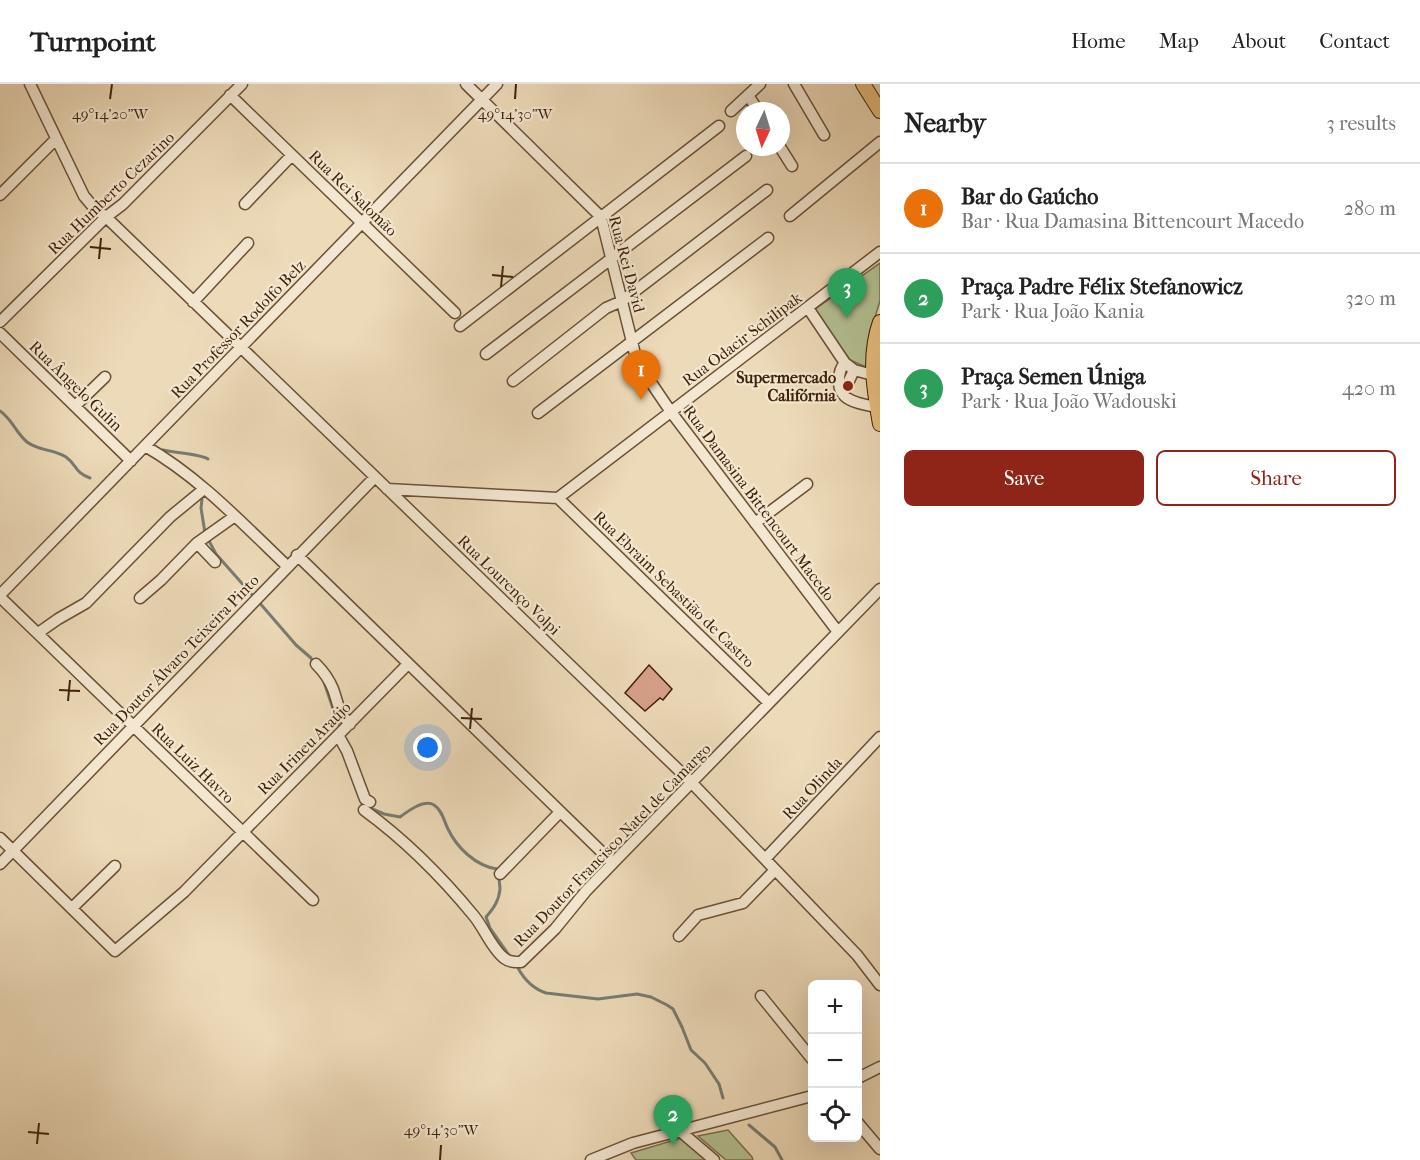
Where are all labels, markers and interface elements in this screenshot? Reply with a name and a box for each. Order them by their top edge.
text: Turnpoint [30,25,156,58]
text: Home [1071,29,1126,53]
text: Map [1159,29,1199,53]
text: About [1232,29,1286,53]
text: Contact [1319,29,1390,53]
north arrow [736,102,790,156]
text: 49°14'20"W [72,105,149,123]
text: 49°14'30"W [478,105,554,123]
text: Nearby [904,108,986,139]
text: 3 results [1327,112,1396,135]
street label: Rua Humberto Cezarino [44,128,178,258]
street label: Rua Rei Salomão [305,146,401,240]
text: Bar do Gaúcho [961,184,1098,210]
text: 1 [920,197,927,220]
text: 280 m [1344,197,1396,220]
text: Bar · Rua Damasina Bittencourt Macedo [961,210,1304,233]
street label: Rua Rei David [605,214,649,315]
street label: Rua Professor Rodolfo Belz [167,256,309,402]
pin: 3 [828,268,866,318]
text: Praça Padre Félix Stefanowicz [961,274,1243,300]
street label: Rua Odacir Schilipak [679,287,806,390]
text: 2 [918,287,929,310]
text: 320 m [1346,287,1396,310]
text: Park · Rua João Kania [961,300,1144,323]
street label: Rua Ângelo Gulin [26,336,128,436]
pin: 1 [622,350,660,400]
text: Praça Semen Úniga [961,364,1145,390]
place label: Supermercado Califórnia [736,368,837,405]
text: 3 [919,377,928,400]
text: 420 m [1342,377,1396,400]
marker: Supermercado Califórnia [841,379,855,393]
text: Park · Rua João Wadouski [961,390,1177,413]
street label: Rua Damasina Bittencourt Macedo [679,402,839,604]
button: Save [904,450,1144,506]
button: Share [1156,450,1396,506]
street label: Rua Ebraim Sebastião de Castro [589,507,759,671]
street label: Rua Lourenço Volpi [454,531,565,639]
street label: Rua Doutor Álvaro Teixeira Pinto [88,570,263,749]
street label: Rua Irineu Araújo [253,697,355,799]
street label: Rua Luiz Havro [148,719,238,807]
your location [413,733,442,762]
street label: Rua Doutor Francisco Natel de Camargo [509,739,715,951]
street label: Rua Olinda [778,752,846,823]
map controls [808,980,862,1142]
button: + [808,980,862,1034]
button: − [808,1034,862,1088]
button: locate [808,1088,862,1142]
pin: 2 [654,1096,692,1145]
text: 49°14'30"W [404,1121,480,1139]

